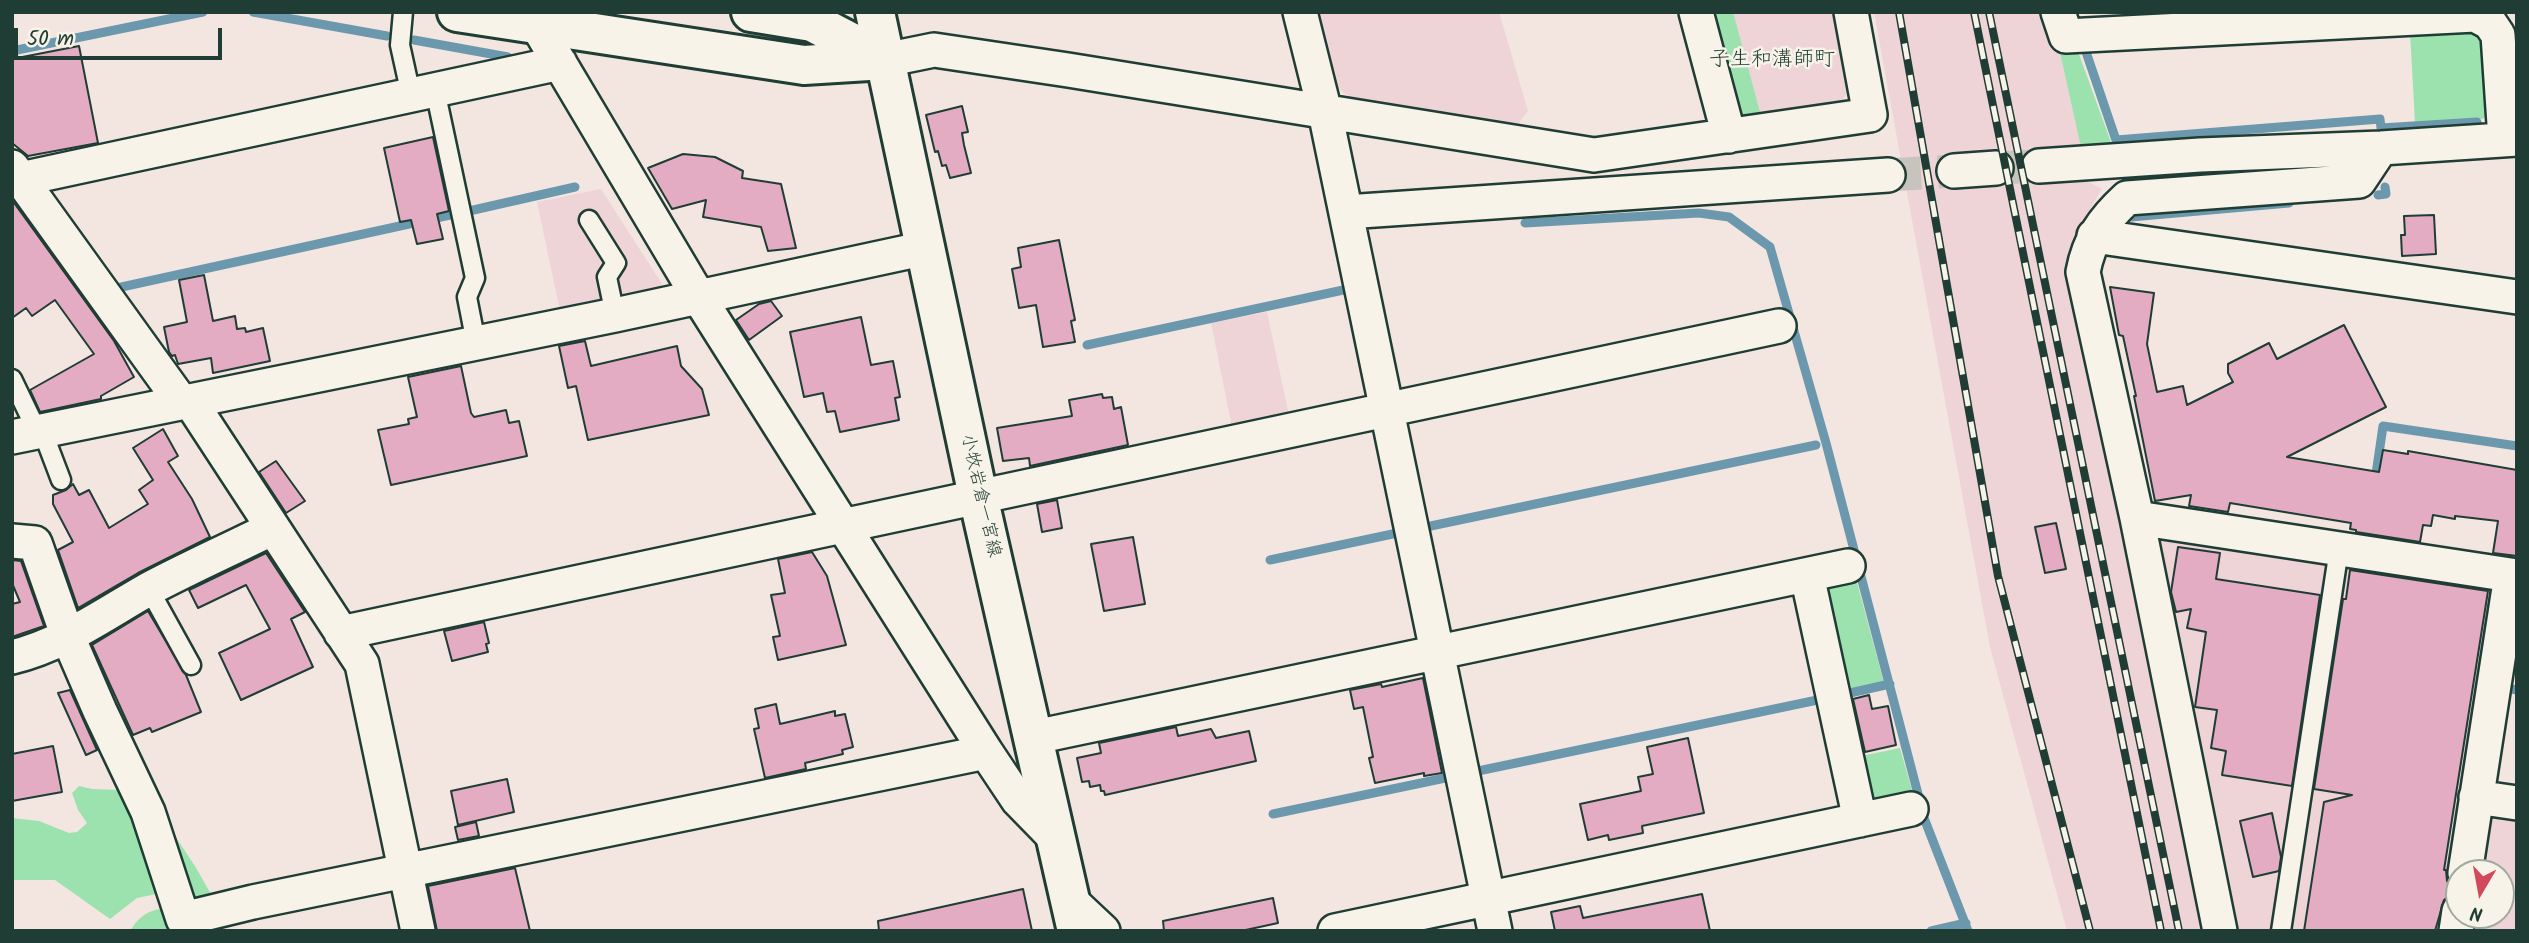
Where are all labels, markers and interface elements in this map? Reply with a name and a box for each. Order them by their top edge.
scale bar [18,14,226,58]
text: 50 m [27,23,74,56]
district label: 子生和溝師町 [1709,48,1835,74]
street label: 小牧岩倉一宮線 [954,432,1004,560]
north arrow [2445,859,2515,929]
text: N [2468,897,2485,929]

